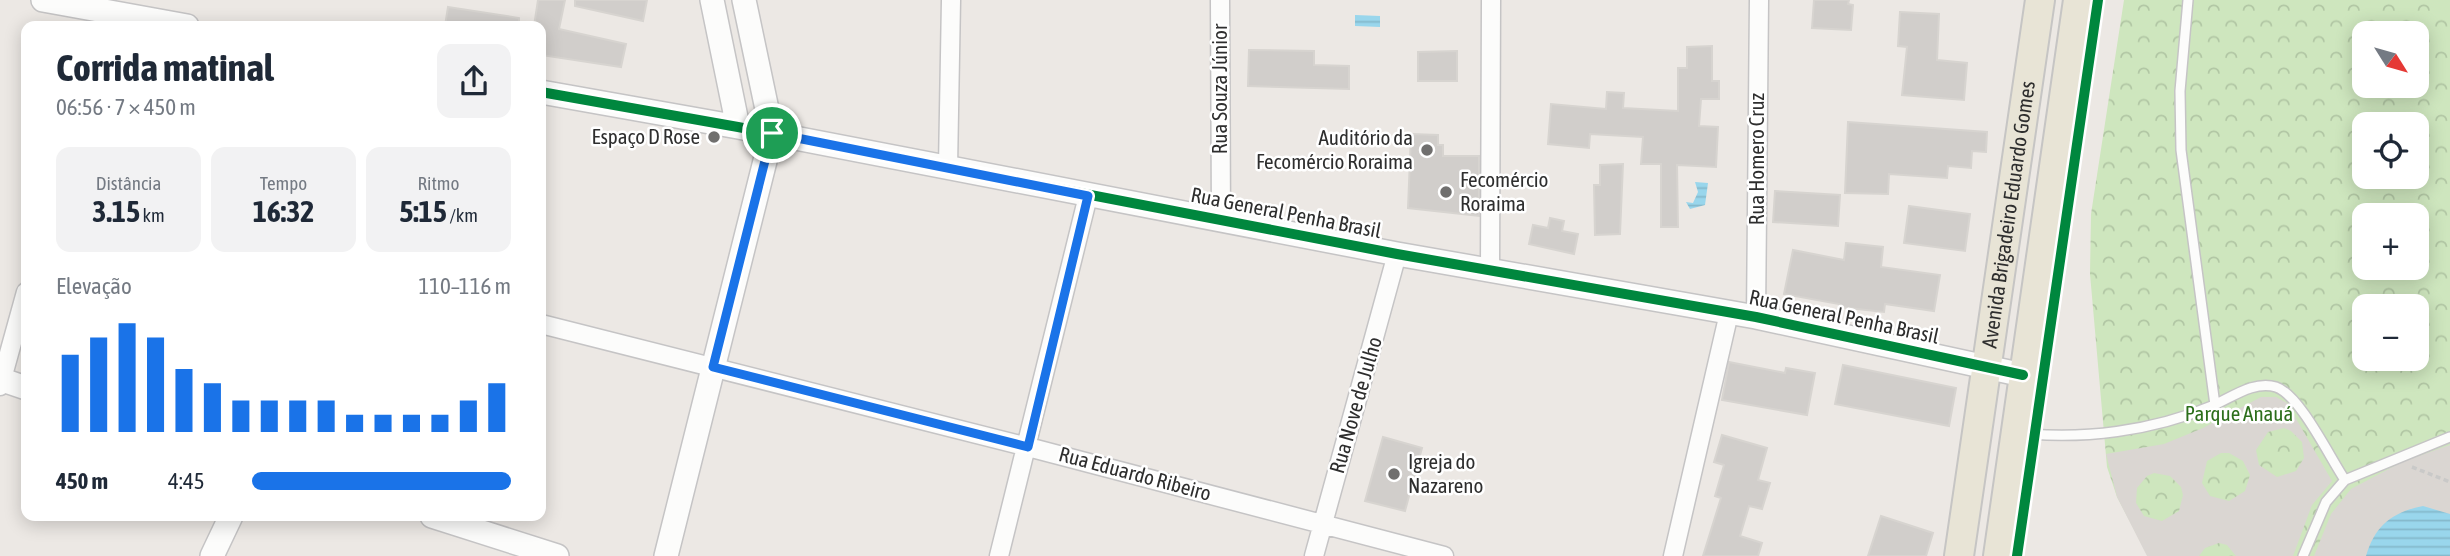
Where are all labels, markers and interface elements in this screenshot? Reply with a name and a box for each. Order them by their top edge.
north arrow [2352,21,2429,98]
map controls [2352,21,2429,371]
street label: Rua Souza Júnior [1207,23,1231,154]
button: share [437,44,511,118]
text: Corrida matinal [56,46,274,89]
street label: Avenida Brigadeiro Eduardo Gomes [1976,79,2039,350]
street label: Rua Homero Cruz [1744,92,1768,225]
text: 06:56 · 7 × 450 m [56,94,196,120]
pin [742,103,802,163]
button: locate [2352,112,2429,189]
icon: arrive [753,114,791,152]
place label: Espaço D Rose [591,124,700,148]
place label: Auditório da Fecomércio Roraima [1256,125,1413,173]
marker: Espaço D Rose [706,129,722,145]
marker: Auditório da Fecomércio Roraima [1419,142,1435,158]
place label: Fecomércio Roraima [1460,167,1548,215]
text: Distância [96,172,161,194]
text: Tempo [260,172,307,194]
text: Ritmo [418,172,459,194]
street label: Rua General Penha Brasil [1189,182,1384,242]
marker: Fecomércio Roraima [1438,184,1454,200]
text: 3.15 [92,194,140,228]
text: 16:32 [253,194,314,228]
text: 5:15 [399,194,447,228]
button: + [2352,203,2429,280]
text: km [140,204,165,226]
text: /km [447,204,478,226]
text: Elevação [56,273,132,299]
text: 110–116 m [418,273,511,299]
street label: Rua General Penha Brasil [1747,284,1942,348]
button: − [2352,294,2429,371]
street label: Rua Nove de Julho [1324,334,1386,476]
park label: Parque Anauá [2185,401,2293,425]
street label: Rua Eduardo Ribeiro [1056,441,1214,505]
place label: Igreja do Nazareno [1408,449,1483,497]
marker: Igreja do Nazareno [1386,466,1402,482]
text: 450 m [56,468,108,494]
text: 4:45 [168,468,205,494]

